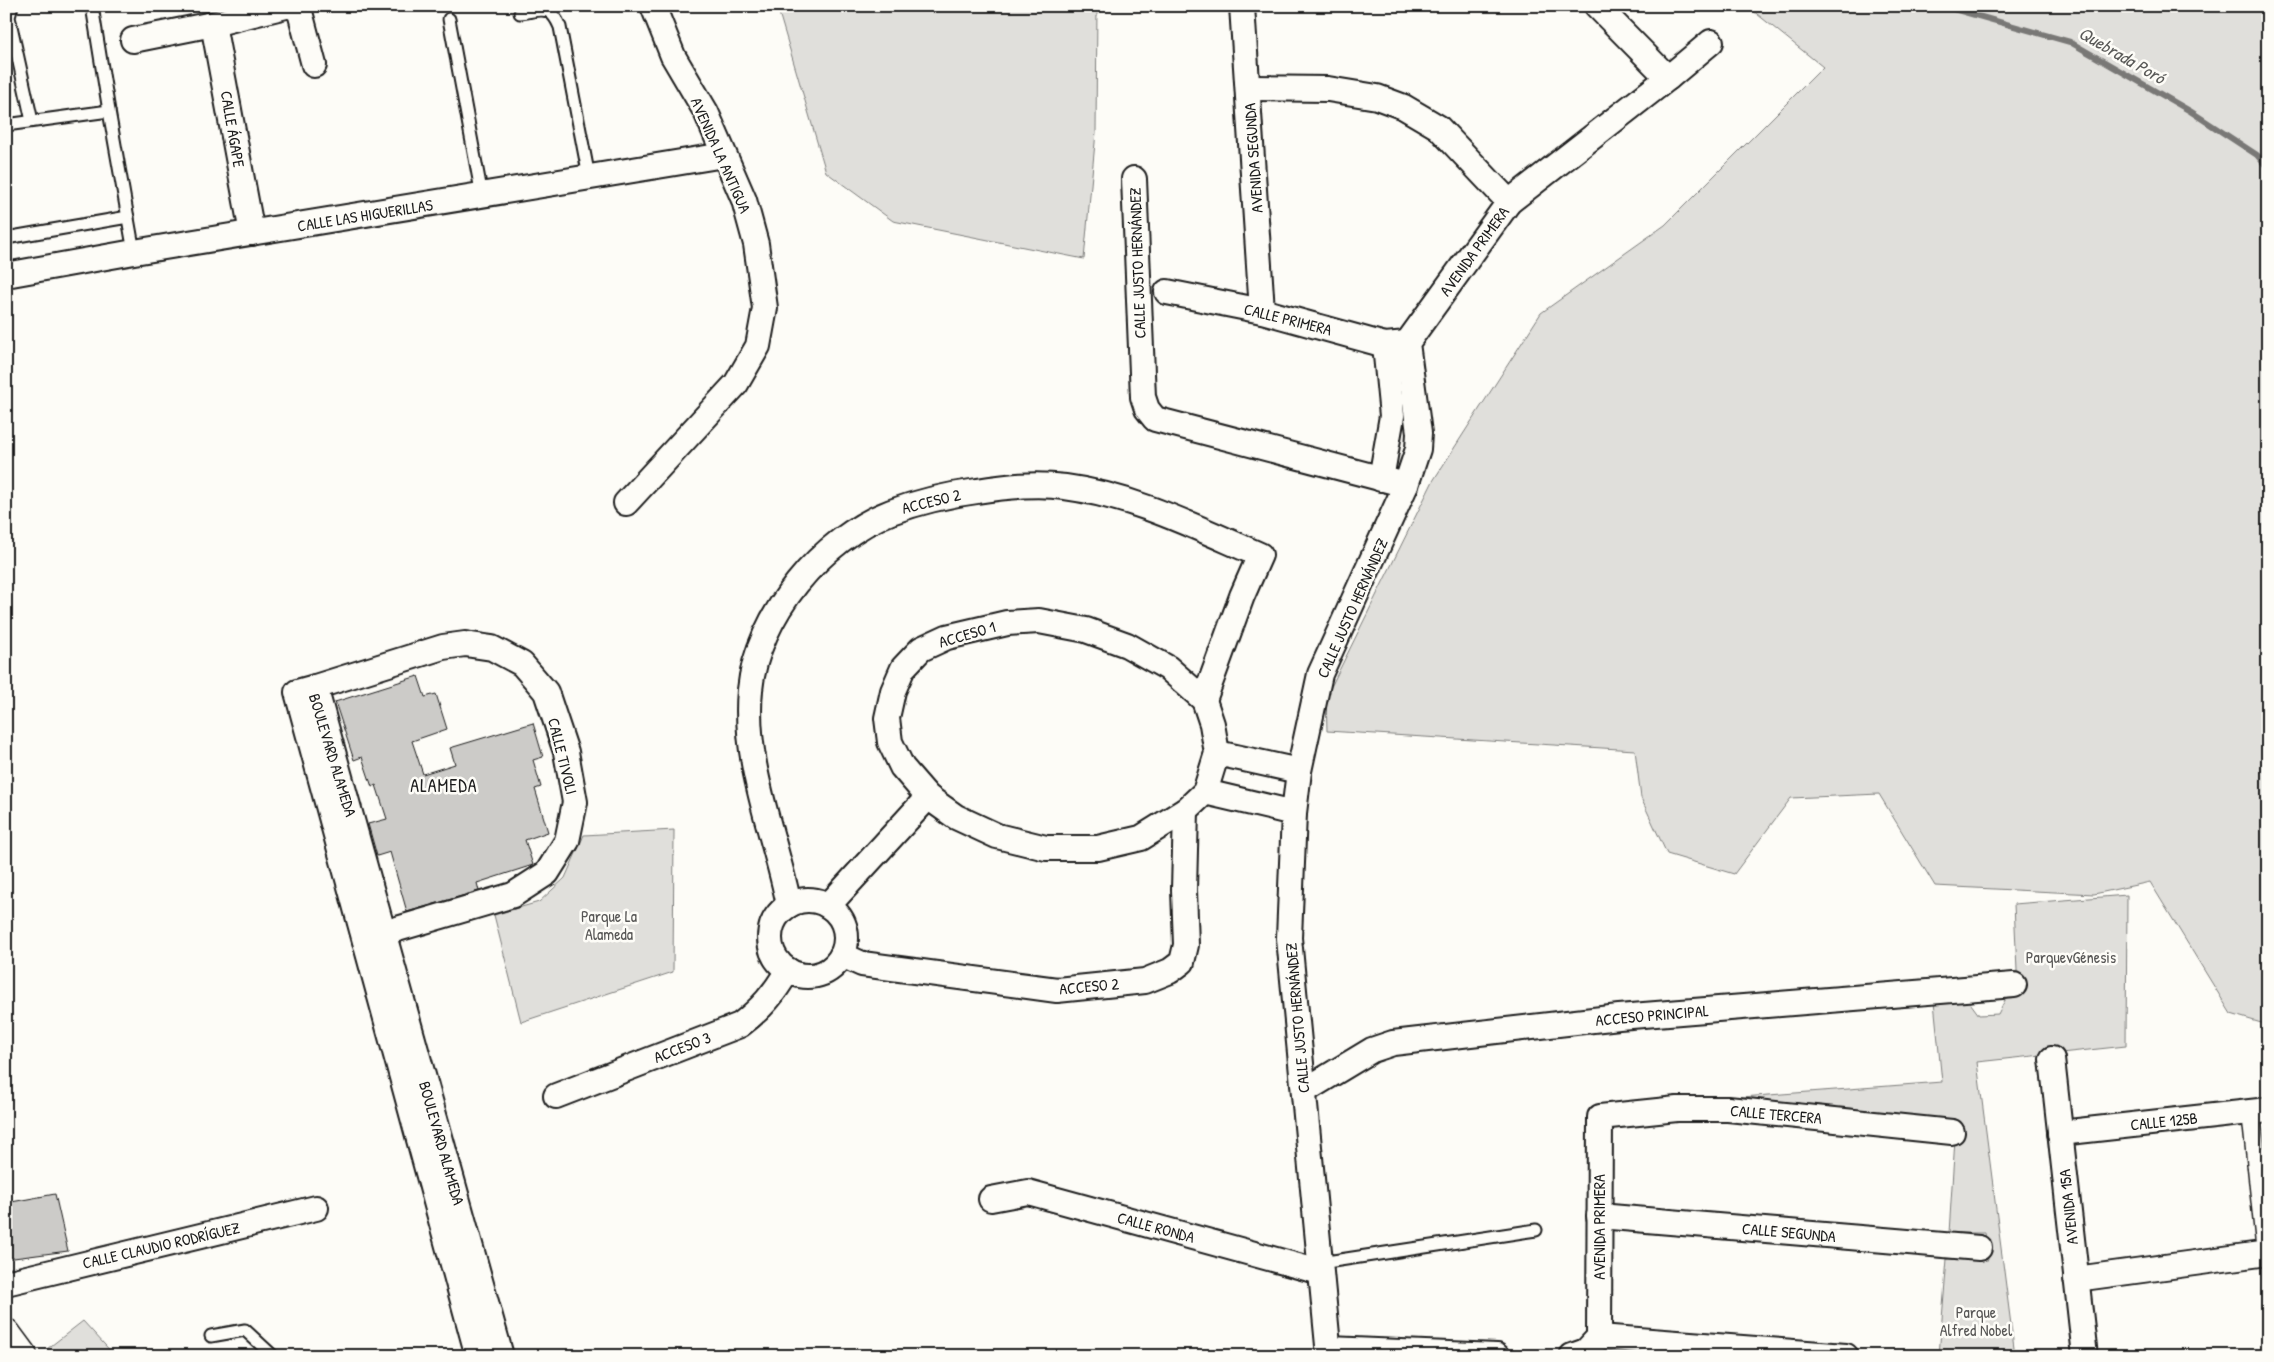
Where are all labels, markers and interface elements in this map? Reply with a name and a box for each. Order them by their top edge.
water label: Quebrada Poró [2074,20,2171,91]
street label: CALLE ÁGAPE [215,89,251,169]
street label: AVENIDA LA ANTIGUA [686,94,756,217]
street label: AVENIDA SEGUNDA [1238,102,1268,214]
street label: CALLE JUSTO HERNÁNDEZ [1123,187,1151,339]
street label: CALLE LAS HIGUERILLAS [296,193,435,237]
street label: AVENIDA PRIMERA [1434,202,1514,300]
street label: CALLE PRIMERA [1242,297,1334,341]
street label: ACCESO 2 [899,483,963,519]
street label: CALLE JUSTO HERNÁNDEZ [1311,535,1393,681]
street label: ACCESO 1 [936,615,998,653]
street label: BOULEVARD ALAMEDA [304,691,362,819]
street label: CALLE TIVOLI [543,715,583,797]
district label: ALAMEDA [410,773,478,798]
park label: Parque La Alameda [581,905,637,945]
street label: CALLE JUSTO HERNÁNDEZ [1279,942,1315,1094]
park label: ParquevGénesis [2026,946,2116,968]
street label: ACCESO 2 [1058,972,1120,1000]
street label: ACCESO PRINCIPAL [1594,999,1710,1031]
street label: ACCESO 3 [650,1026,714,1068]
street label: BOULEVARD ALAMEDA [414,1079,470,1208]
street label: CALLE TERCERA [1729,1099,1823,1129]
street label: CALLE 125B [2129,1107,2199,1135]
street label: AVENIDA 15A [2053,1168,2083,1246]
street label: AVENIDA PRIMERA [1588,1174,1610,1280]
street label: CALLE RONDA [1115,1206,1197,1248]
street label: CALLE CLAUDIO RODRÍGUEZ [80,1216,242,1274]
street label: CALLE SEGUNDA [1741,1217,1837,1247]
park label: Parque Alfred Nobel [1940,1301,2013,1341]

